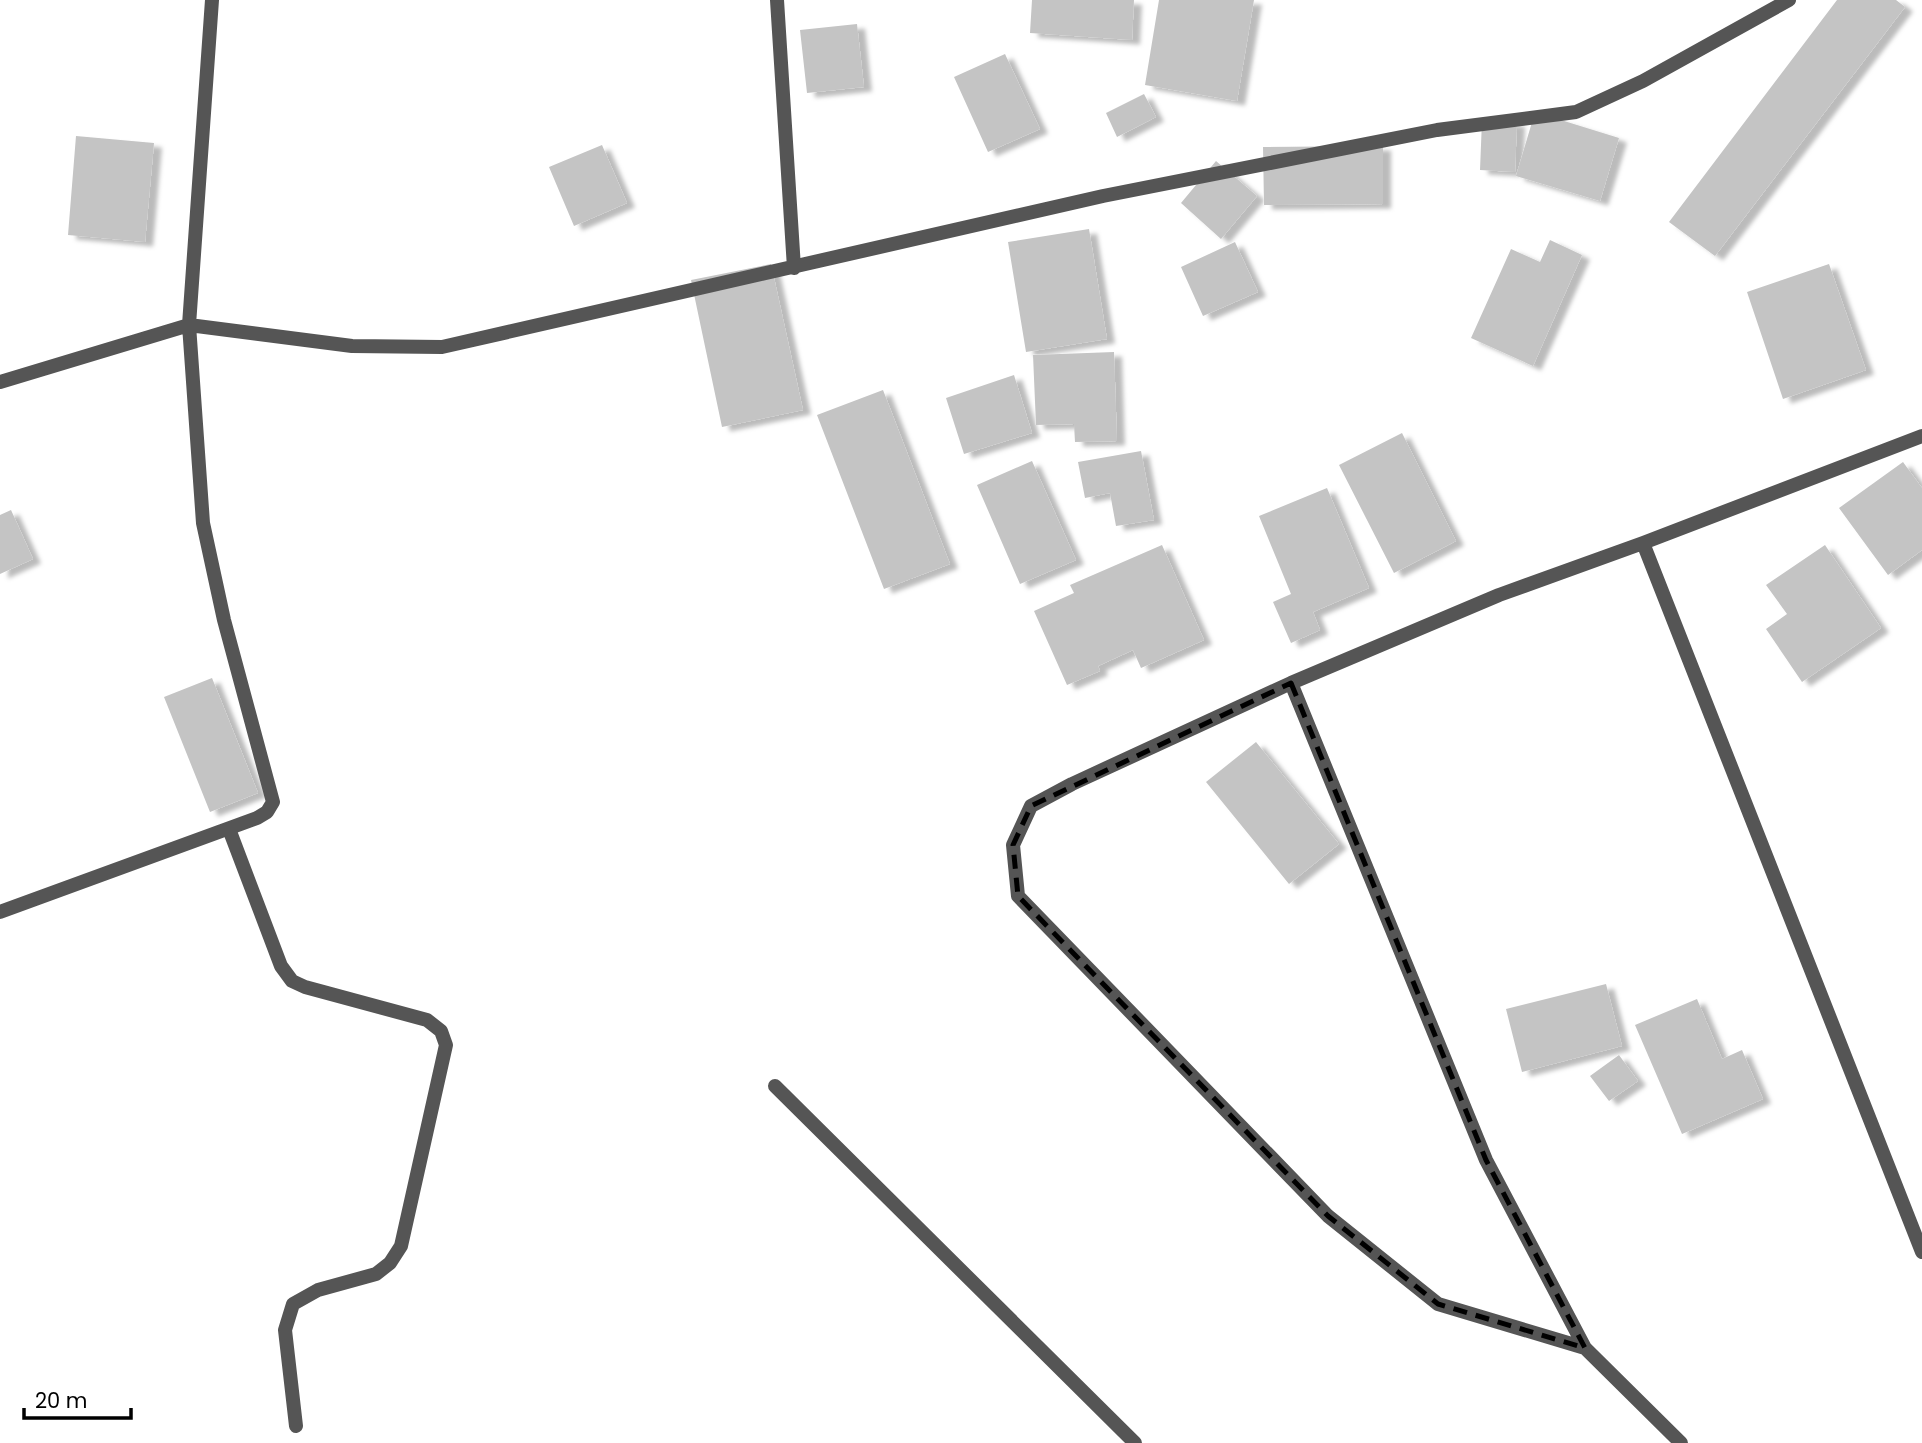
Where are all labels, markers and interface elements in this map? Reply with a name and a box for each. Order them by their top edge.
scale bar [24,1376,131,1420]
text: 20 m [35,1386,88,1415]

